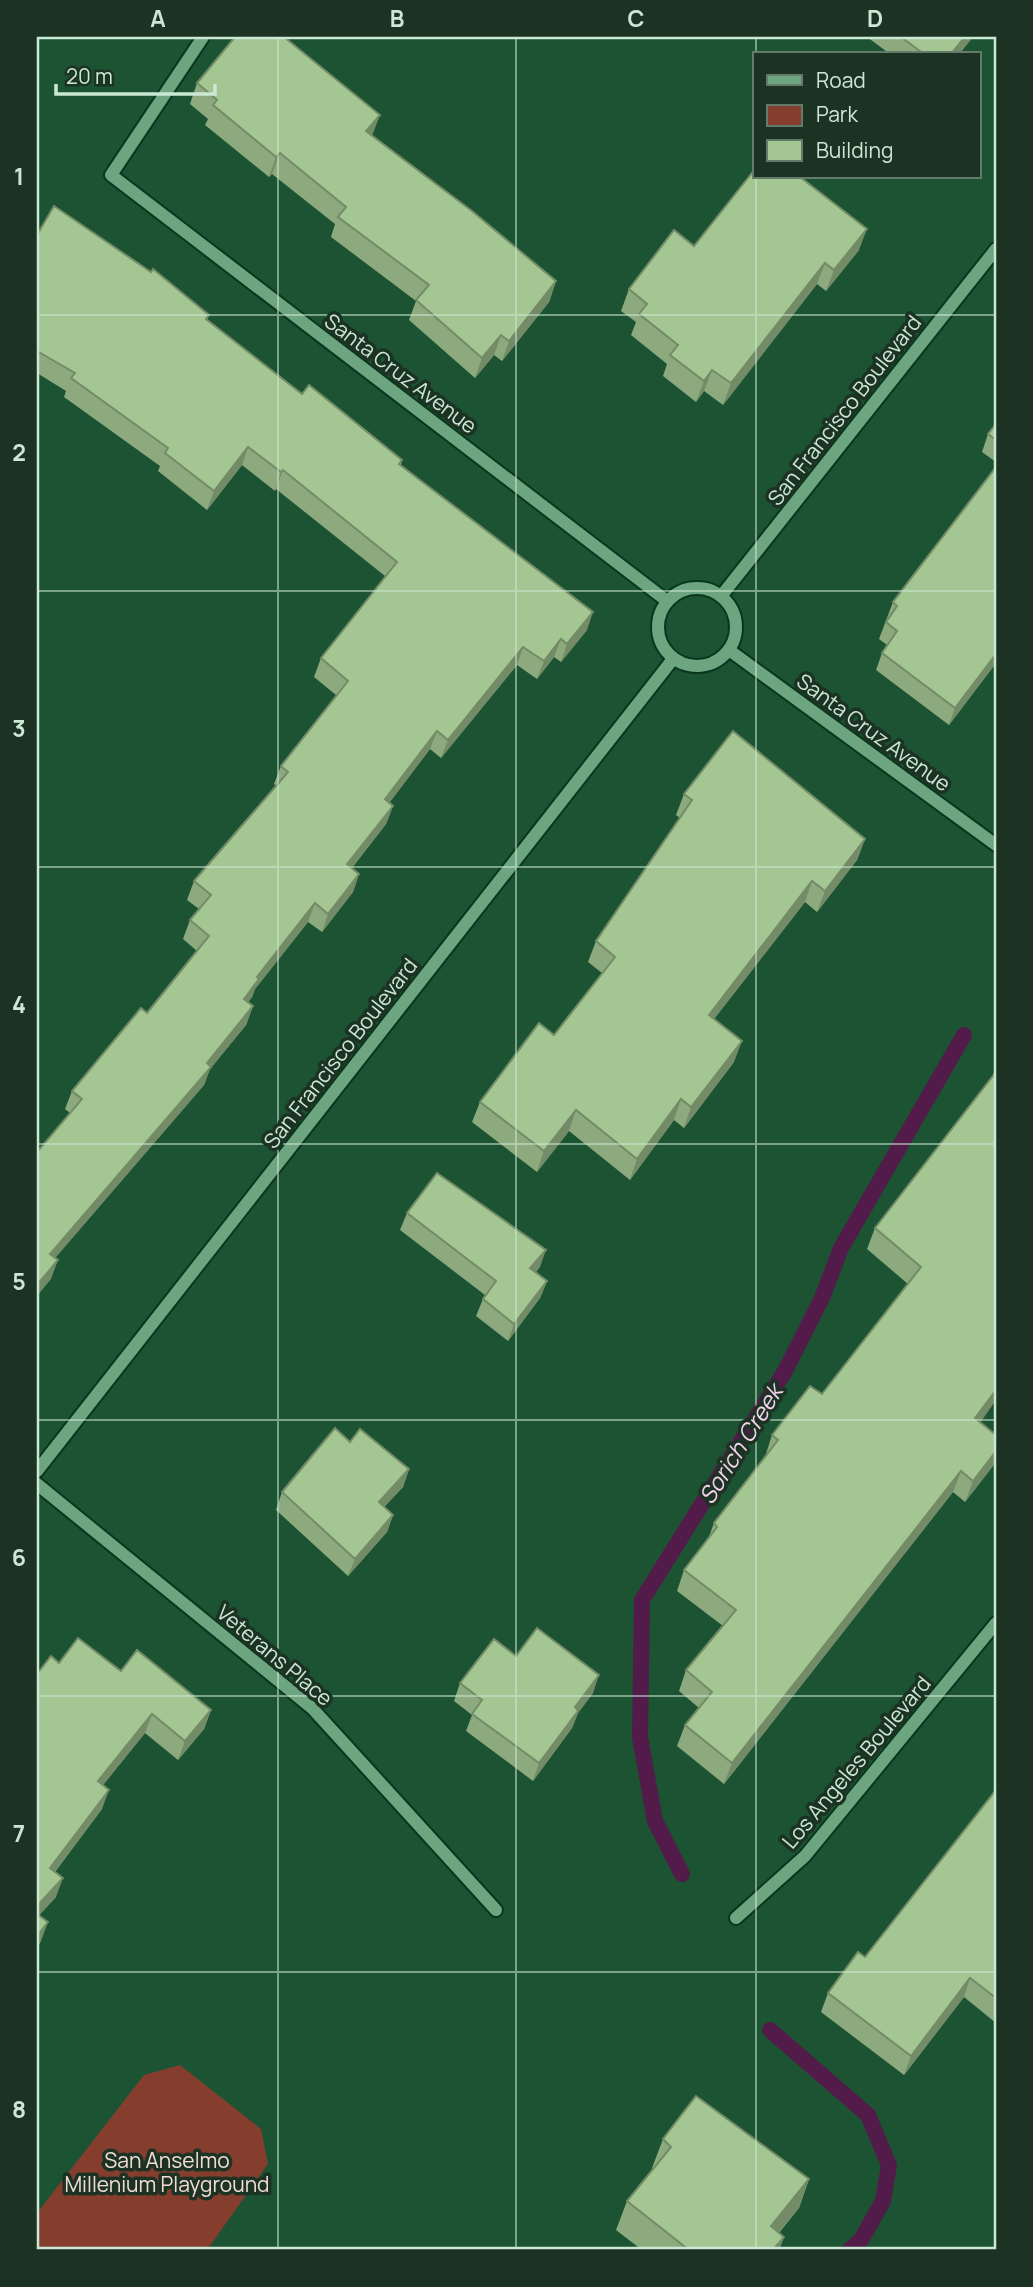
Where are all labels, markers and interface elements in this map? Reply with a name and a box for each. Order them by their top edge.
text: A [150,2,166,34]
text: B [390,2,404,34]
text: C [628,2,645,34]
text: D [867,2,883,34]
scale bar [56,52,215,96]
legend [753,52,981,178]
text: 20 m [66,62,113,90]
text: Road [816,66,866,94]
text: Park [816,100,858,128]
text: Building [816,136,893,164]
text: 1 [14,160,24,192]
street label: Santa Cruz Avenue [319,307,483,439]
street label: San Francisco Boulevard [761,309,927,511]
text: 2 [12,436,26,468]
street label: Santa Cruz Avenue [791,667,957,797]
text: 3 [12,712,26,744]
street label: San Francisco Boulevard [257,952,423,1154]
text: 4 [12,988,26,1020]
text: 5 [12,1265,26,1297]
water label: Sorich Creek [691,1375,791,1510]
text: 6 [12,1541,26,1573]
street label: Veterans Place [211,1598,339,1712]
street label: Los Angeles Boulevard [775,1670,937,1854]
text: 7 [13,1817,25,1849]
text: 8 [12,2093,26,2125]
park label: San Anselmo Millenium Playground [64,2146,270,2198]

